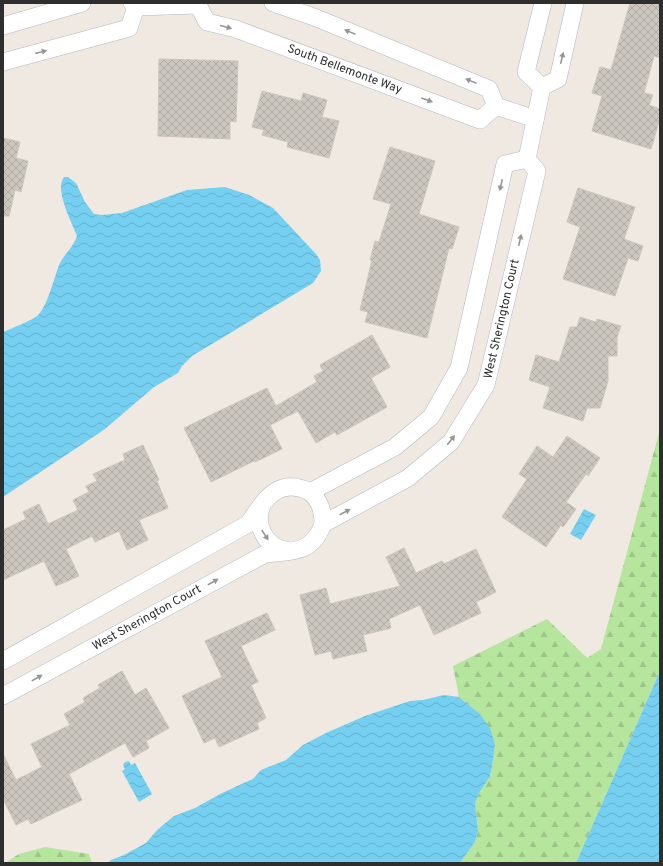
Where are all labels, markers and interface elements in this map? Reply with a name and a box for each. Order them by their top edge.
one-way arrow [220,24,232,30]
one-way arrow [345,29,356,35]
street label: South Bellemonte Way [285,41,404,98]
one-way arrow [35,49,47,55]
one-way arrow [560,52,566,64]
one-way arrow [465,78,476,84]
one-way arrow [421,98,433,104]
one-way arrow [497,179,503,191]
one-way arrow [518,234,524,246]
street label: West Sherington Court [480,258,524,380]
one-way arrow [447,434,456,445]
one-way arrow [339,509,350,516]
one-way arrow [261,530,269,541]
one-way arrow [207,579,219,586]
street label: West Sherington Court [90,581,204,655]
one-way arrow [31,674,43,681]

